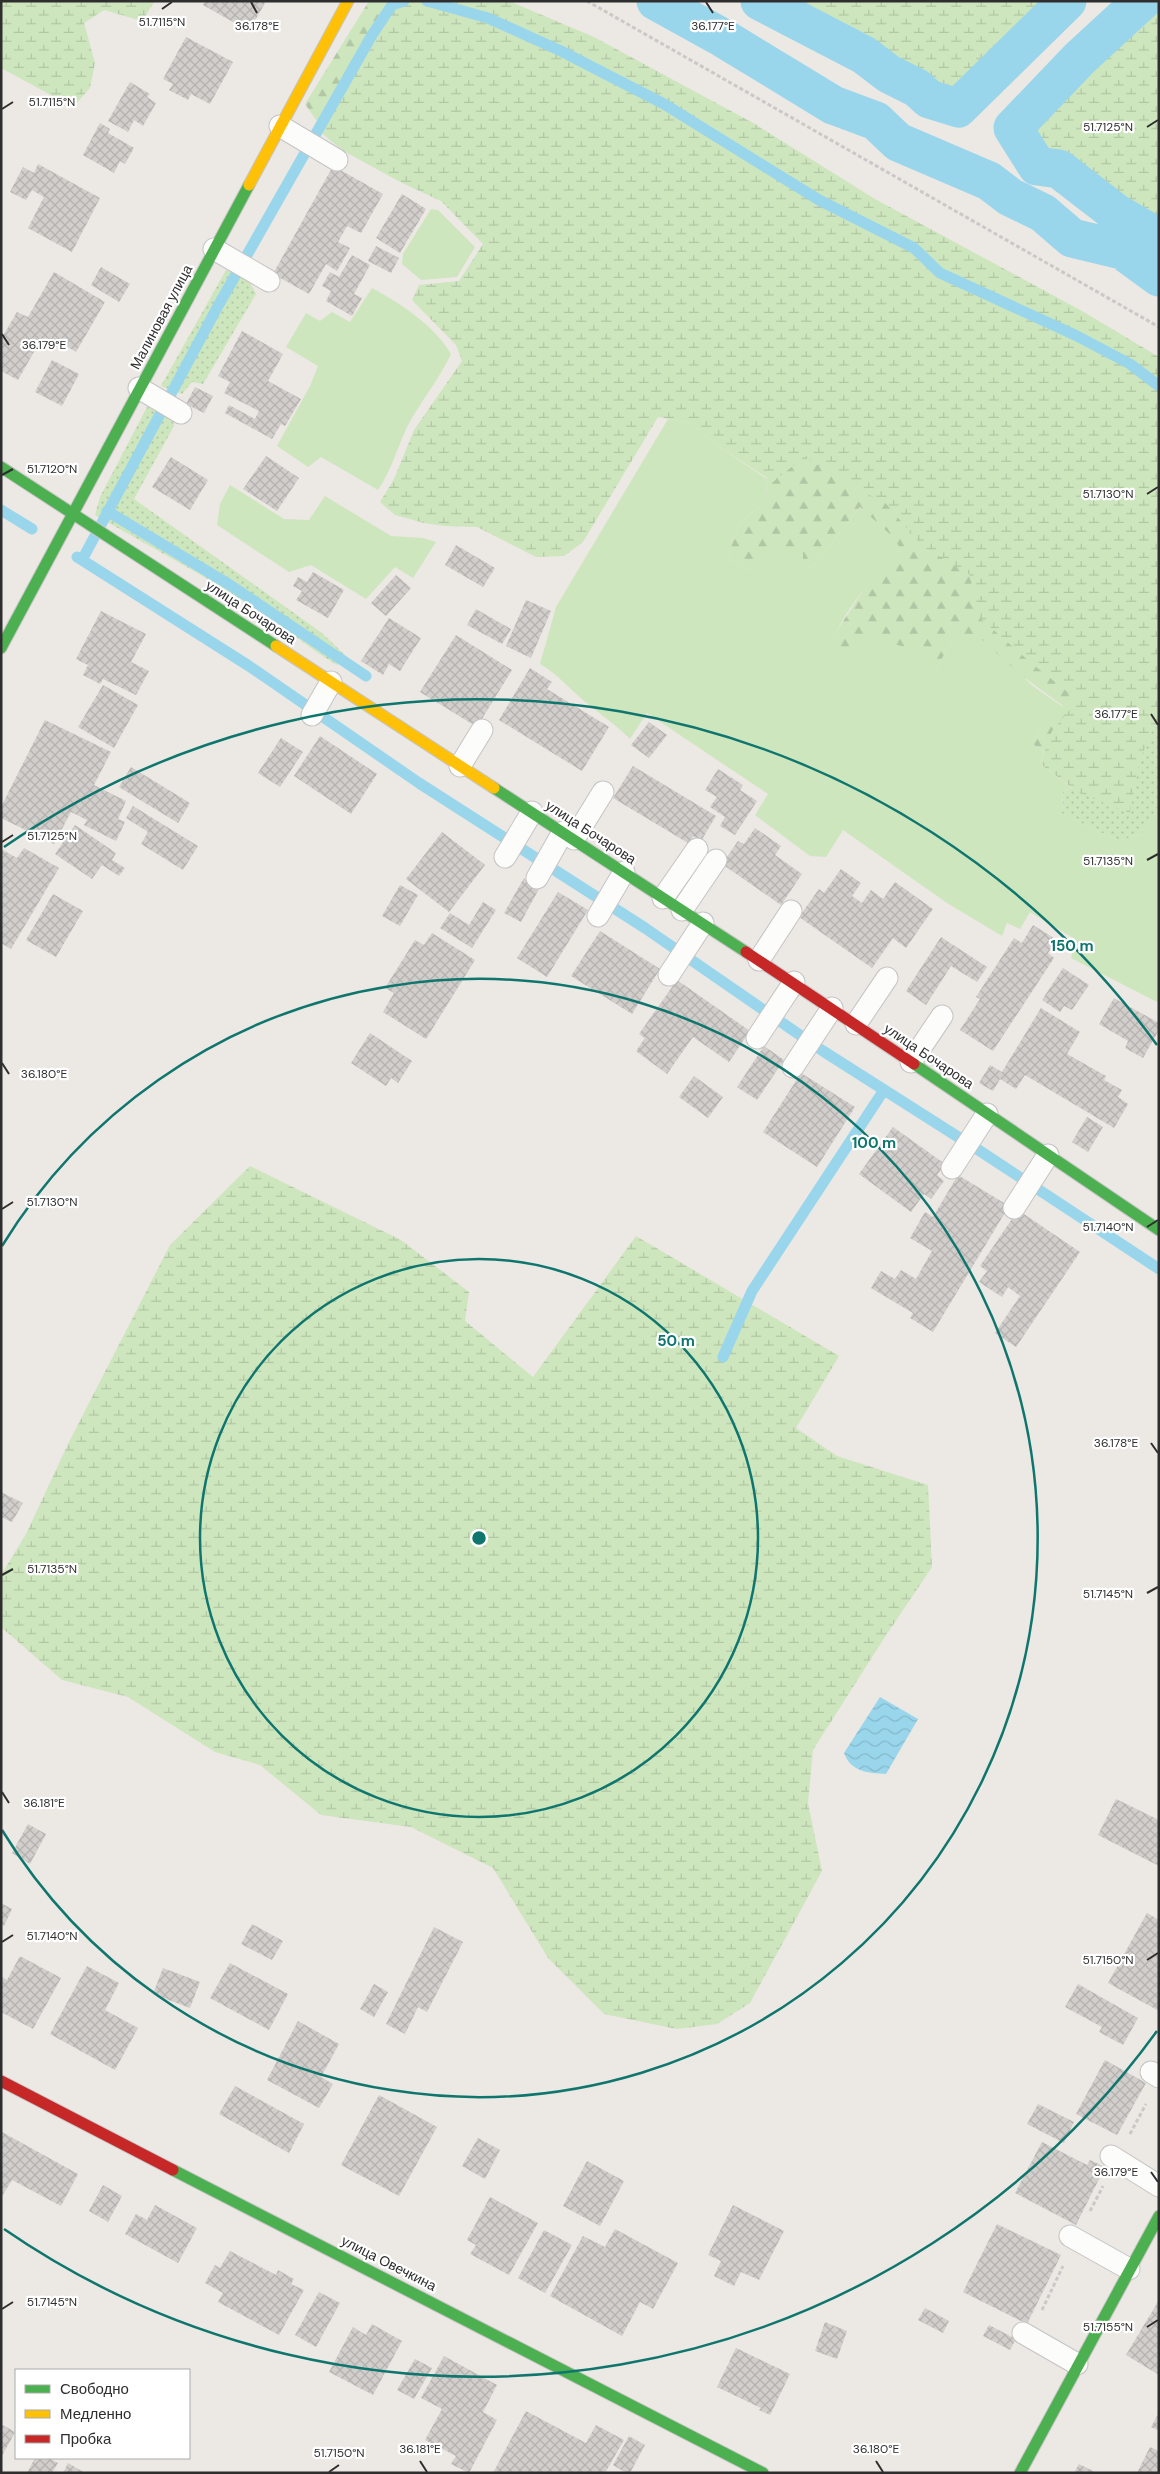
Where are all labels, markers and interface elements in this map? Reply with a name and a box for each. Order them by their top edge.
text: 51.7115°N [139,14,185,30]
text: 36.178°E [235,18,279,34]
text: 36.177°E [691,18,735,34]
text: 51.7115°N [29,94,75,110]
text: 51.7125°N [1083,119,1133,135]
street label: Малиновая улица [126,261,196,372]
text: 36.179°E [22,337,66,353]
text: 51.7120°N [27,461,77,477]
text: 51.7130°N [1083,486,1134,502]
street label: улица Бочарова [202,576,300,648]
text: 36.177°E [1094,706,1138,722]
street label: улица Бочарова [542,796,640,868]
text: 51.7125°N [27,828,77,844]
text: 51.7135°N [1083,853,1133,869]
text: 150 m [1051,936,1094,956]
street label: улица Бочарова [881,1019,978,1093]
text: 36.180°E [21,1066,67,1082]
text: 100 m [852,1133,896,1153]
text: 51.7130°N [27,1194,78,1210]
text: 51.7140°N [1082,1219,1134,1235]
text: 50 m [657,1331,695,1351]
text: 36.178°E [1094,1435,1138,1451]
centre of rings [470,1529,488,1547]
text: 51.7135°N [27,1561,77,1577]
text: 51.7145°N [1083,1586,1133,1602]
text: 36.181°E [23,1795,65,1811]
text: 51.7140°N [26,1928,78,1944]
text: 51.7150°N [1082,1952,1134,1968]
text: 36.179°E [1094,2164,1138,2180]
street label: улица Овечкина [338,2231,440,2295]
text: 51.7145°N [27,2294,77,2310]
text: 51.7155°N [1083,2319,1133,2335]
legend [15,2369,190,2459]
text: Свободно [60,2379,129,2399]
text: Медленно [60,2404,131,2424]
text: Пробка [60,2429,112,2449]
text: 36.181°E [399,2441,441,2457]
text: 36.180°E [853,2441,899,2457]
text: 51.7150°N [313,2445,365,2461]

